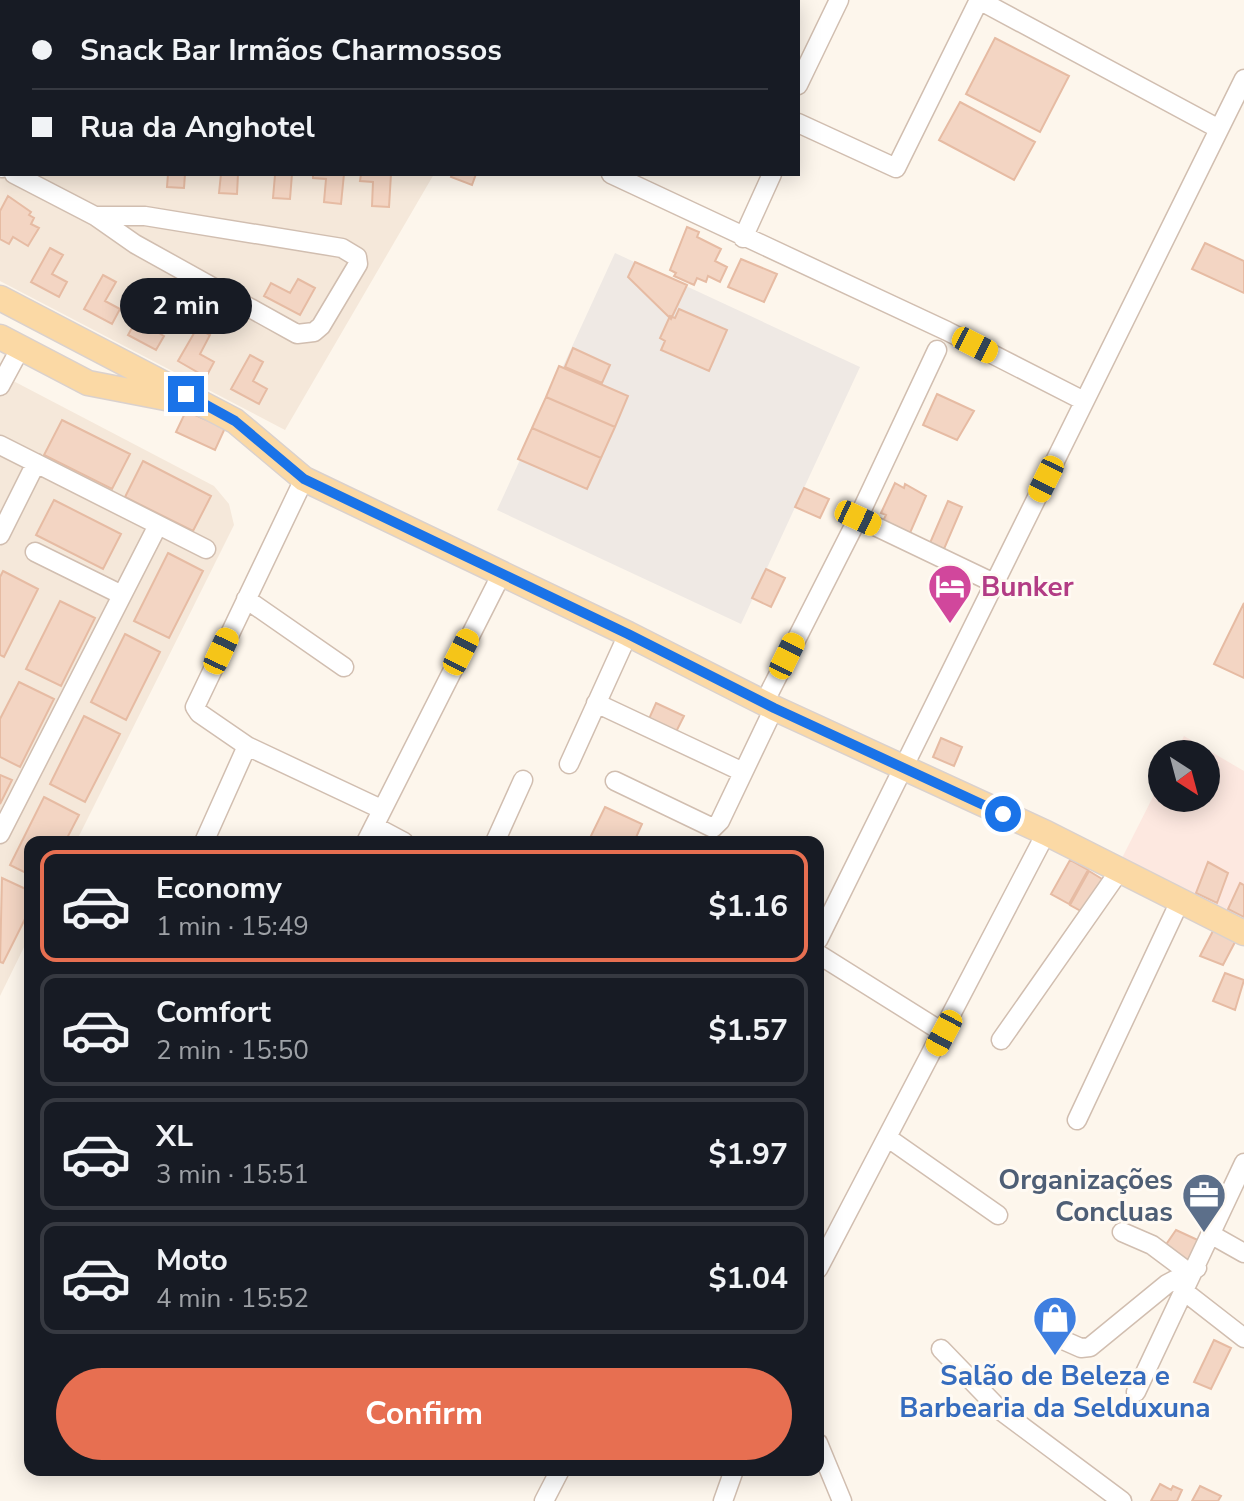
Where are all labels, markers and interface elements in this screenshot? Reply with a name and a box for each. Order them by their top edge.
text: Snack Bar Irmãos Charmossos [80,30,502,71]
text: Rua da Anghotel [80,107,315,148]
callout: 2 min [120,278,252,334]
text: 2 min [152,288,220,323]
car [948,323,1002,367]
route end [168,376,204,412]
car [1025,452,1067,506]
car [831,497,885,539]
hotel icon: Bunker [926,562,974,625]
place label: Bunker [981,568,1074,606]
car [200,624,242,678]
car [439,625,483,679]
car [766,629,808,683]
north arrow [1148,740,1220,812]
map controls [1148,740,1220,812]
route start [985,796,1021,832]
text: Economy [156,868,282,909]
icon: car [60,870,132,942]
text: $1.16 [709,886,788,927]
text: 1 min · 15:49 [156,909,309,944]
text: Comfort [156,992,271,1033]
icon: car [60,994,132,1066]
car [922,1006,966,1060]
text: $1.57 [709,1010,788,1051]
text: 2 min · 15:50 [156,1033,309,1068]
text: XL [156,1116,193,1157]
icon: car [60,1118,132,1190]
text: $1.97 [709,1134,788,1175]
text: 3 min · 15:51 [156,1157,309,1192]
place label: Organizações Concluas [998,1161,1173,1231]
office icon: Organizações Concluas [1180,1171,1228,1234]
text: Moto [156,1240,228,1281]
icon: car [60,1242,132,1314]
text: $1.04 [709,1258,788,1299]
text: 4 min · 15:52 [156,1281,309,1316]
shop icon: Salão de Beleza e Barbearia da Selduxuna [1031,1294,1079,1357]
place label: Salão de Beleza e Barbearia da Selduxuna [899,1357,1211,1427]
button: Confirm [56,1368,792,1460]

